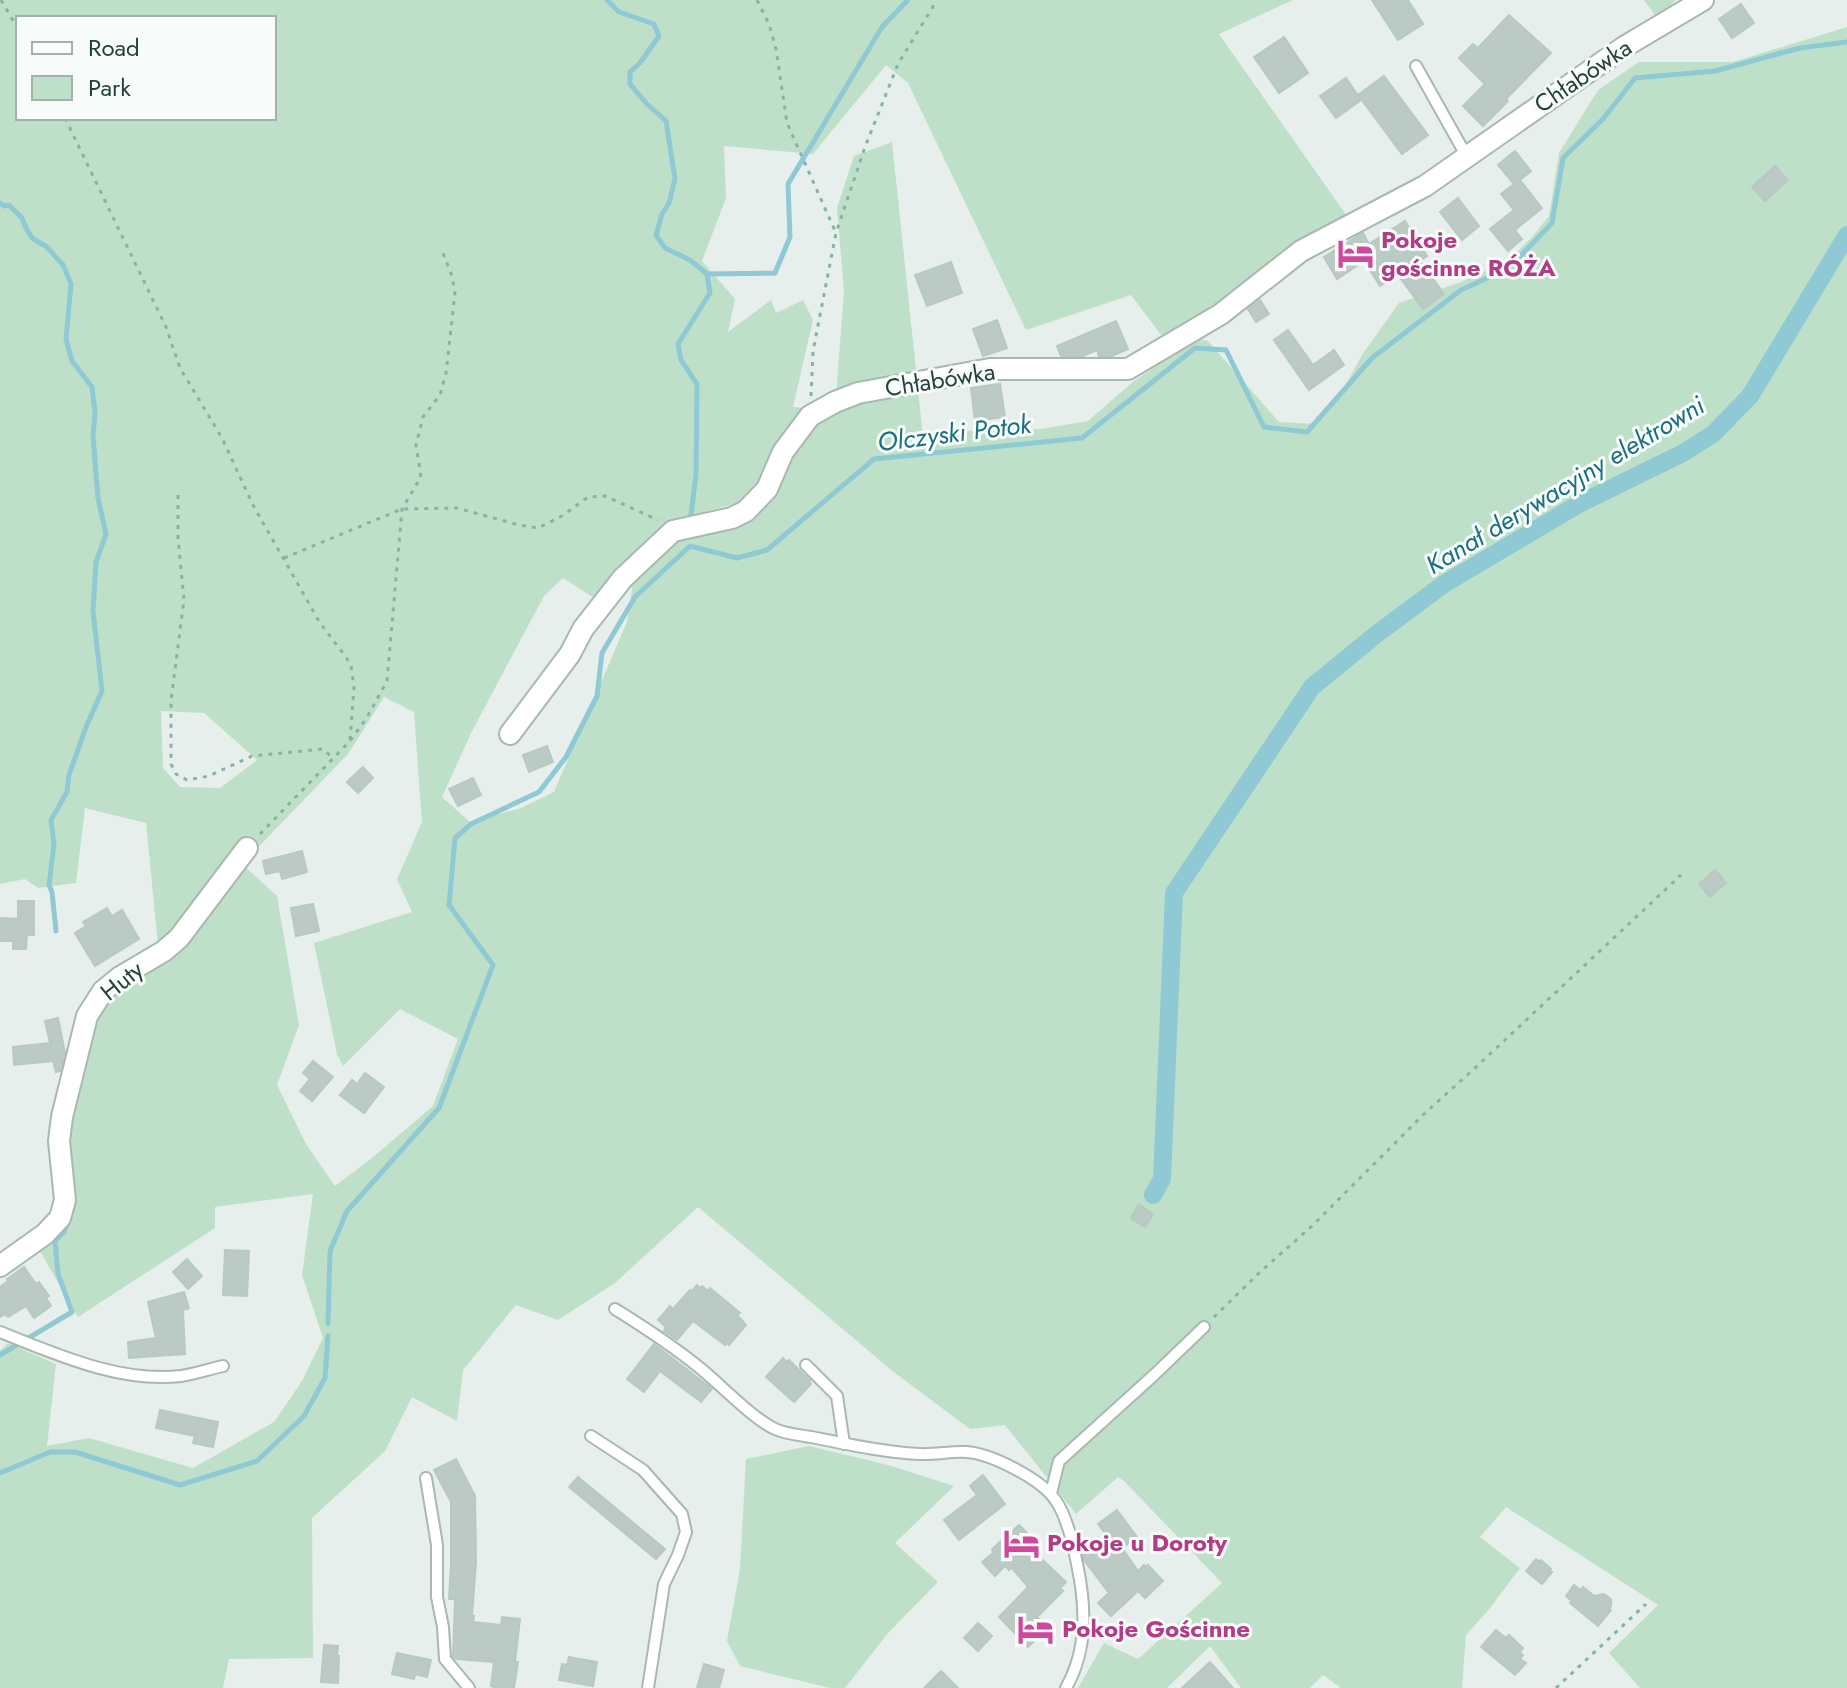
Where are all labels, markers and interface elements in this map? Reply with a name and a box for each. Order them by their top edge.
legend [16,16,276,120]
text: Road [88,30,140,65]
street label: Chłabówka [1527,30,1638,121]
text: Park [88,70,131,105]
place label: Pokoje gościnne RÓŻA [1381,222,1556,285]
hotel icon: Pokoje gościnne RÓŻA [1336,235,1374,273]
street label: Chłabówka [882,354,997,405]
water label: Kanał derywacyjny elektrowni [1418,386,1712,583]
water label: Olczyski Potok [875,405,1035,461]
street label: Huty [93,952,151,1009]
hotel icon: Pokoje u Doroty [1002,1524,1040,1562]
place label: Pokoje u Doroty [1047,1525,1228,1560]
hotel icon: Pokoje Gościnne [1017,1610,1055,1648]
place label: Pokoje Gościnne [1062,1611,1250,1646]

